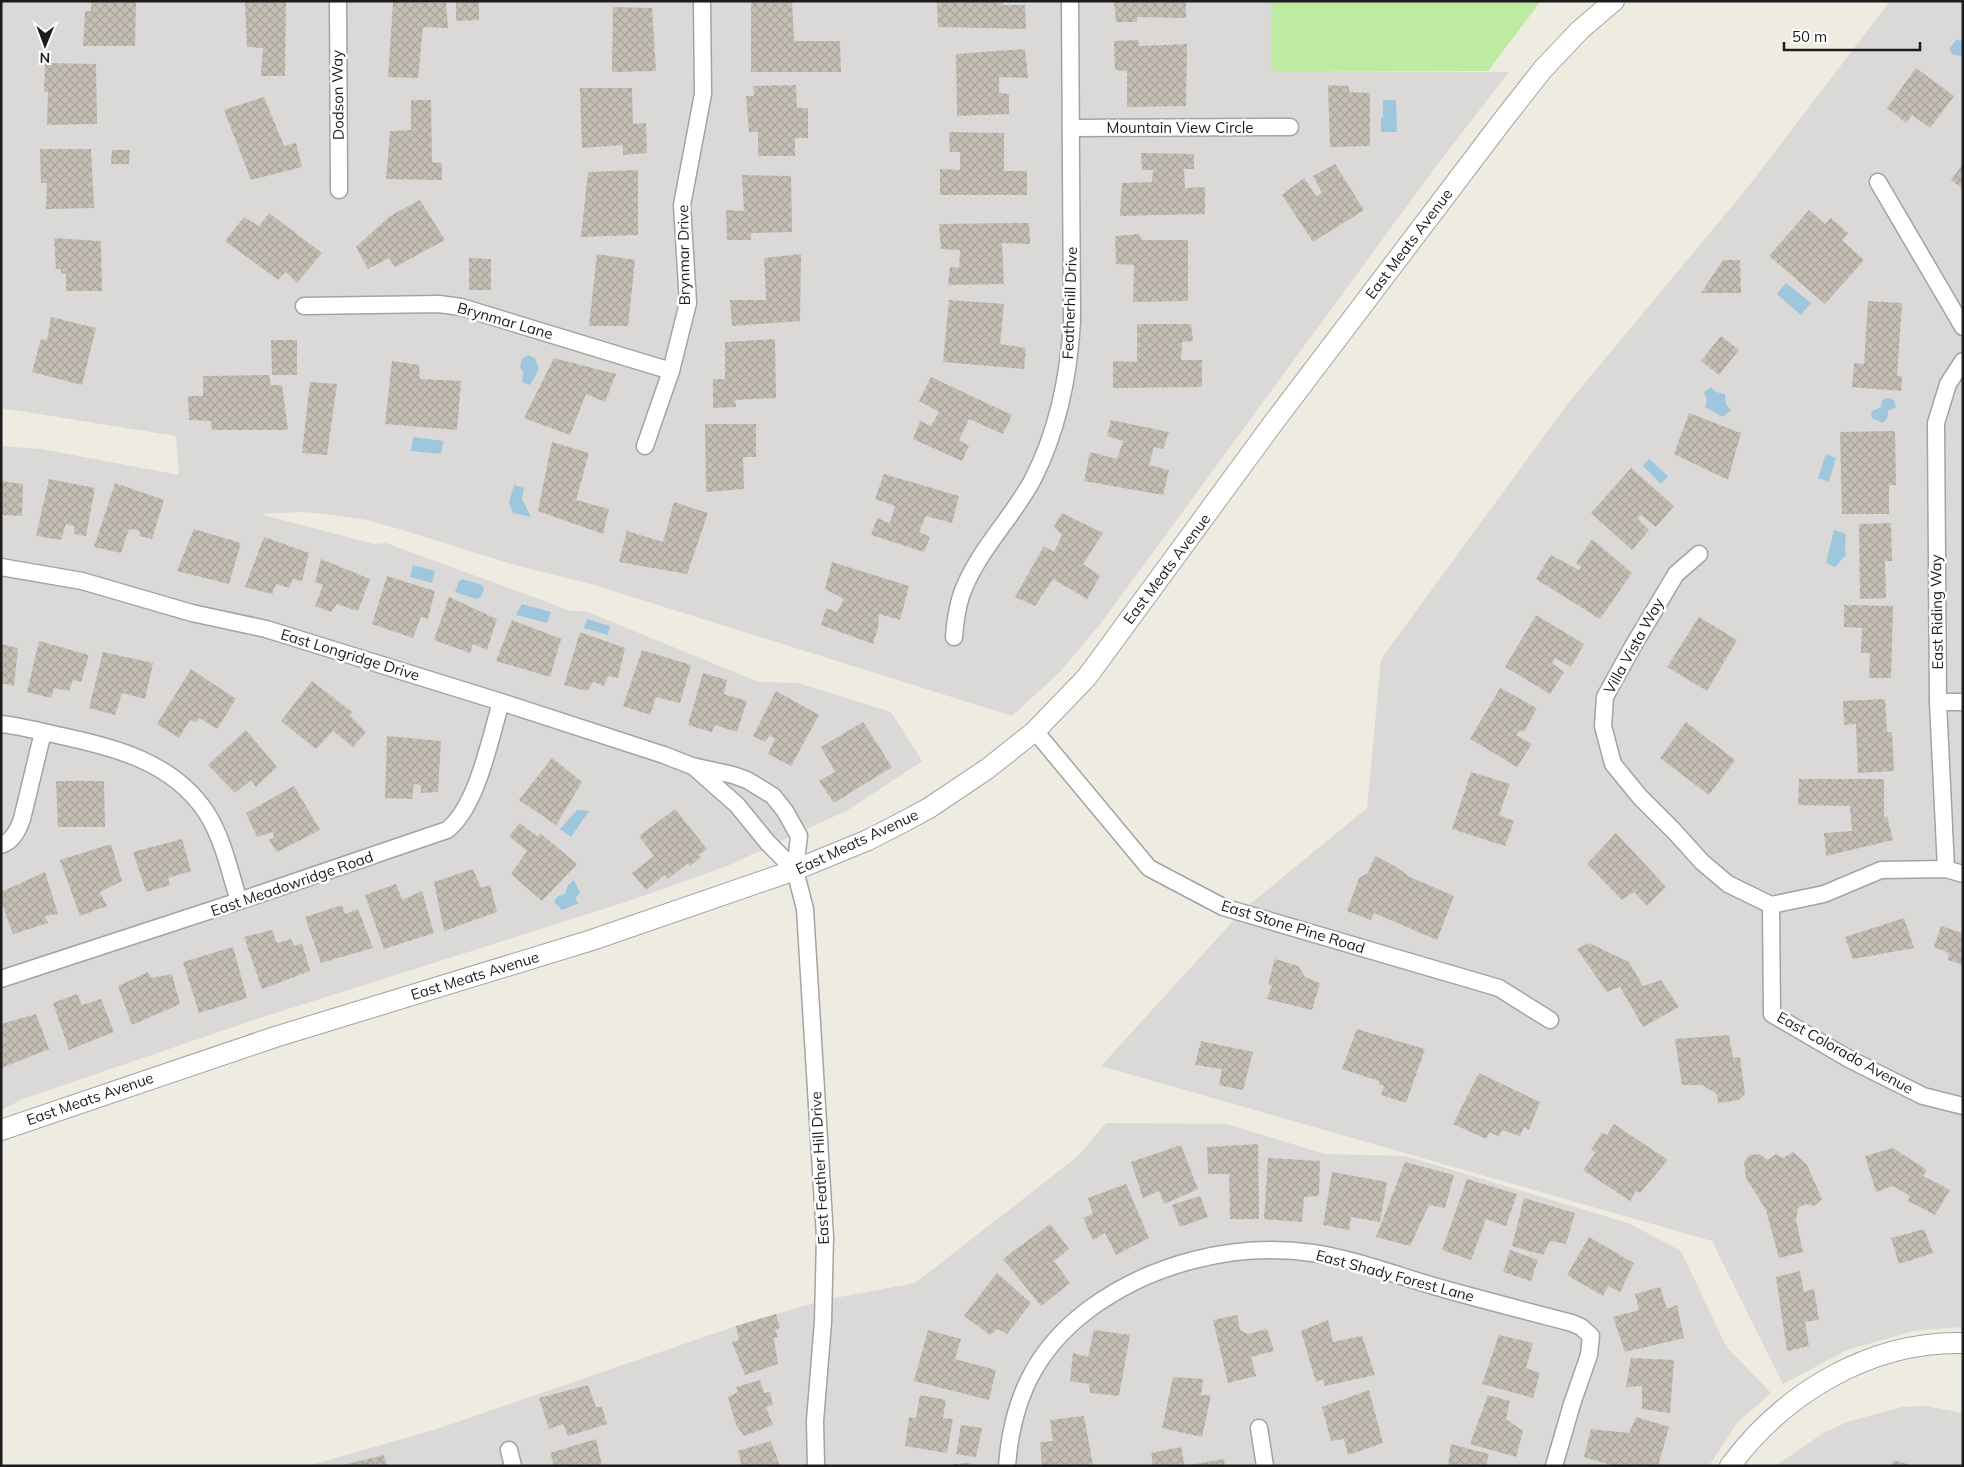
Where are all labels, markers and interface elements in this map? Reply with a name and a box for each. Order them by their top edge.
north arrow [20,20,70,70]
scale bar [1784,20,1920,52]
text: 50 m [1792,27,1827,46]
text: N [39,49,50,67]
street label: Dodson Way [327,50,348,140]
street label: Mountain View Circle [1107,118,1253,137]
street label: East Meats Avenue [1361,185,1456,303]
street label: Brynmar Drive [673,205,694,305]
street label: Featherhill Drive [1058,246,1081,360]
street label: Brynmar Lane [455,298,555,343]
street label: East Meats Avenue [1119,510,1214,628]
street label: East Riding Way [1926,554,1947,670]
street label: Villa Vista Way [1599,595,1668,697]
street label: East Longridge Drive [278,624,422,685]
street label: East Meats Avenue [792,805,921,878]
street label: East Meadowridge Road [208,847,376,920]
street label: East Stone Pine Road [1219,896,1367,957]
street label: East Meats Avenue [408,947,541,1004]
street label: East Colorado Avenue [1774,1007,1917,1098]
street label: East Meats Avenue [24,1068,156,1129]
street label: East Feather Hill Drive [806,1091,833,1245]
street label: East Shady Forest Lane [1314,1245,1476,1306]

